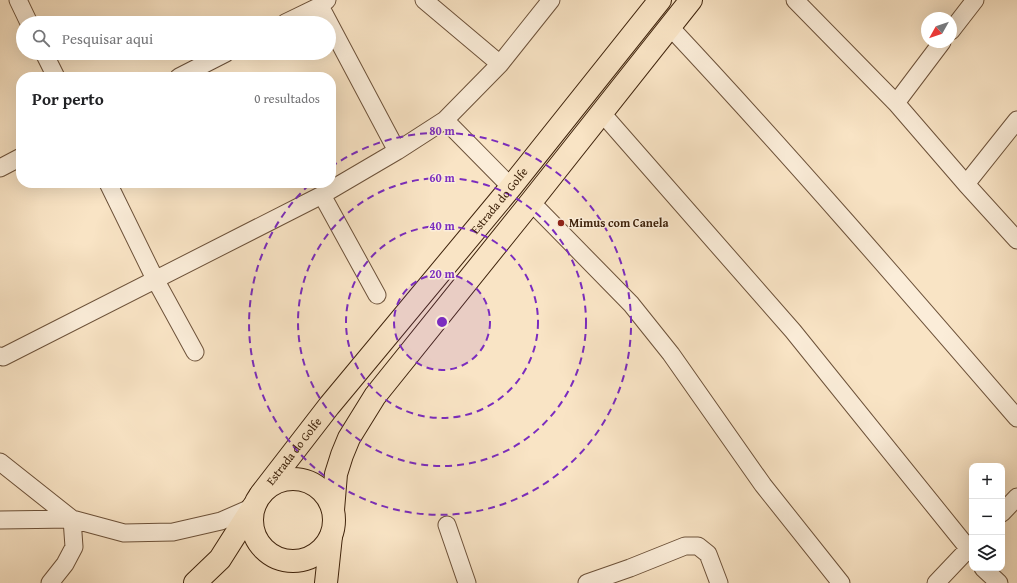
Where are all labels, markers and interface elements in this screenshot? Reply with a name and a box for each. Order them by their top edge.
north arrow [921,12,957,48]
search box [16,16,336,60]
icon: search [30,27,52,49]
text: Pesquisar aqui [62,28,153,49]
text: Por perto [32,86,104,111]
text: 0 resultados [254,89,320,108]
text: 80 m [429,122,455,139]
street label: Estrada do Golfe [467,163,532,237]
text: 60 m [429,169,455,186]
place label: Mimus com Canela [569,214,669,231]
text: 40 m [429,217,455,234]
marker: Mimus com Canela [556,218,566,228]
text: 20 m [429,265,455,282]
centre of rings [435,315,449,329]
street label: Estrada do Golfe [262,413,326,488]
map controls [969,463,1005,571]
button: + [969,463,1005,499]
button: − [969,499,1005,535]
button: layers [969,535,1005,571]

